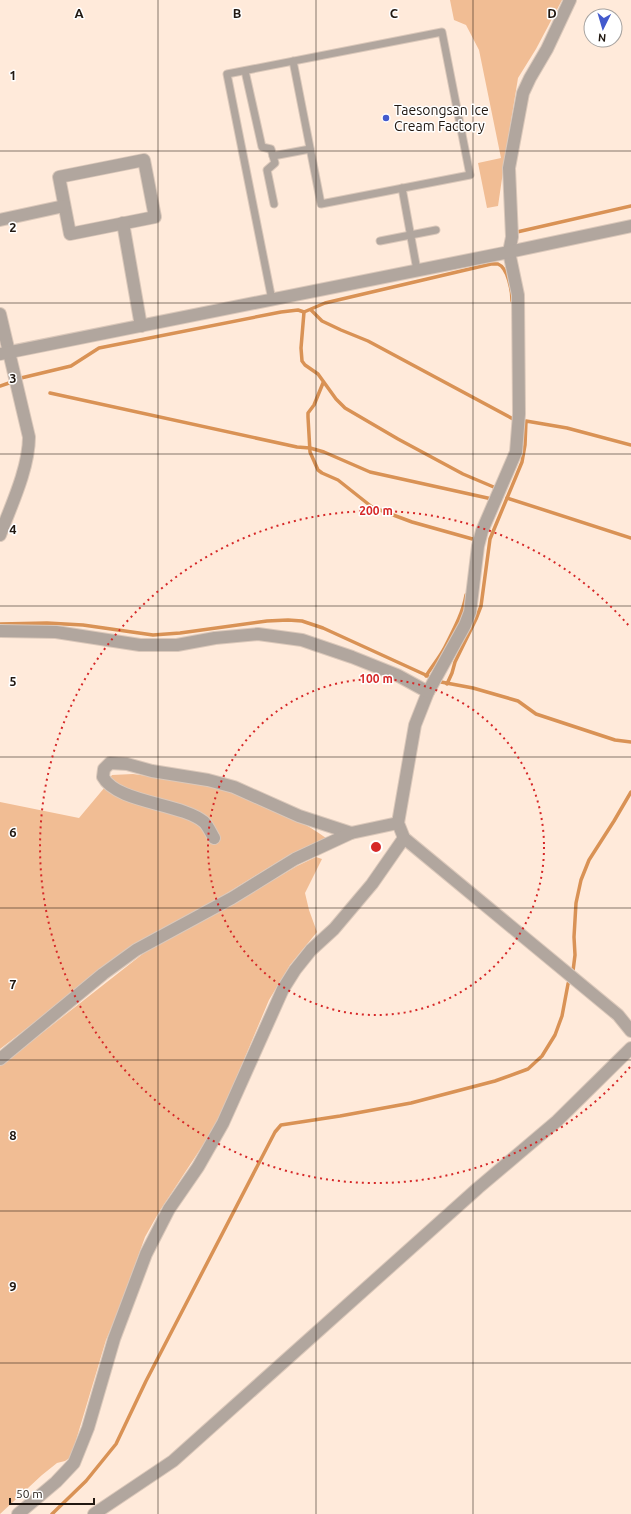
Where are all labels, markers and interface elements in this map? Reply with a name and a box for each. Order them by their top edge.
text: A [74,6,84,20]
text: B [233,6,242,20]
text: C [390,6,399,20]
text: D [547,6,557,20]
north arrow [583,8,623,48]
text: N [598,32,607,44]
text: 1 [9,68,17,82]
place label: Taesongsan Ice Cream Factory [394,102,489,134]
marker: Taesongsan Ice Cream Factory [381,113,391,123]
text: 2 [9,220,17,234]
text: 3 [9,371,17,385]
text: 200 m [359,504,393,517]
text: 4 [9,522,17,536]
text: 100 m [359,672,393,685]
text: 5 [9,674,17,688]
text: 6 [9,825,17,839]
centre of rings [369,840,383,854]
text: 7 [9,977,17,991]
text: 8 [9,1128,17,1142]
text: 9 [9,1279,17,1293]
scale bar [10,1480,94,1506]
text: 50 m [16,1487,43,1500]

